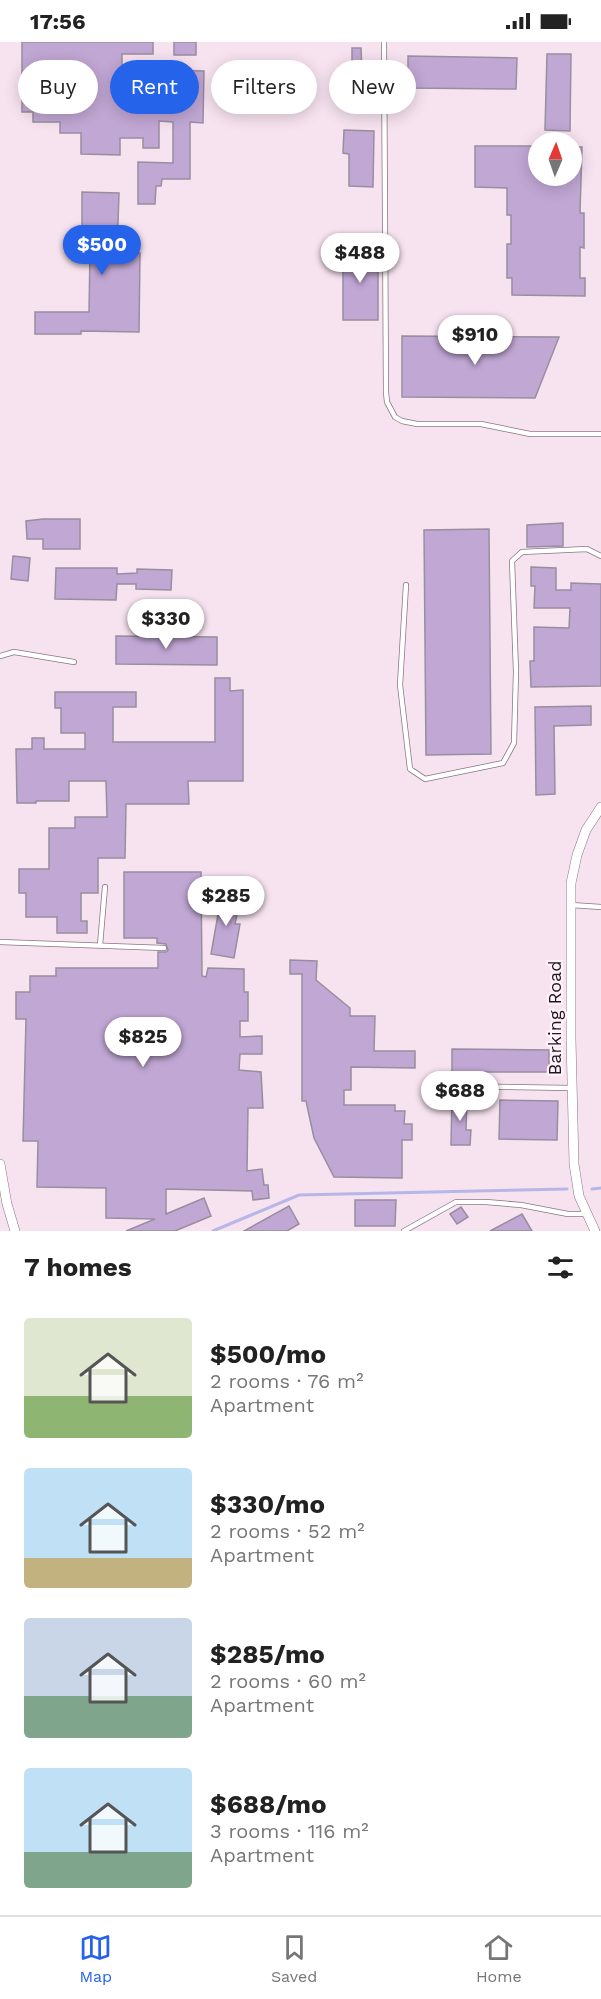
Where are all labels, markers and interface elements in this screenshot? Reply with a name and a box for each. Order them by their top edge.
text: 17:56 [30,9,85,34]
chip: Buy [18,60,98,114]
chip: Rent [110,60,199,114]
chip: Filters [211,60,317,114]
chip: New [329,60,416,114]
north arrow [528,132,582,186]
map controls [528,132,582,186]
pin: $500 [66,225,138,276]
text: $500 [77,232,127,256]
pin: $488 [324,233,396,284]
text: $488 [335,240,385,264]
pin: $910 [439,315,511,366]
text: $910 [452,322,498,346]
pin: $330 [130,599,202,650]
text: $330 [141,606,191,630]
pin: $285 [190,876,262,927]
text: $285 [202,883,250,907]
street label: Barking Road [544,960,565,1076]
pin: $825 [107,1017,179,1068]
text: $825 [119,1024,167,1048]
pin: $688 [424,1071,496,1122]
text: $688 [435,1078,485,1102]
icon: filters [544,1251,577,1284]
text: 7 homes [24,1252,132,1282]
text: $500/mo [210,1339,326,1369]
icon: home [72,1342,144,1414]
text: 2 rooms · 76 m² [210,1369,363,1393]
text: Apartment [210,1393,314,1417]
text: $330/mo [210,1489,325,1519]
icon: home [72,1492,144,1564]
text: 2 rooms · 52 m² [210,1519,365,1543]
text: Apartment [210,1543,314,1567]
text: $285/mo [210,1639,325,1669]
icon: home [72,1642,144,1714]
text: 2 rooms · 60 m² [210,1669,366,1693]
text: Apartment [210,1693,314,1717]
text: $688/mo [210,1789,327,1819]
icon: home [72,1792,144,1864]
text: 3 rooms · 116 m² [210,1819,369,1843]
text: Apartment [210,1843,314,1867]
tab: Map [79,1931,112,1986]
tab: Saved [271,1931,317,1986]
tab: Home [476,1931,522,1986]

